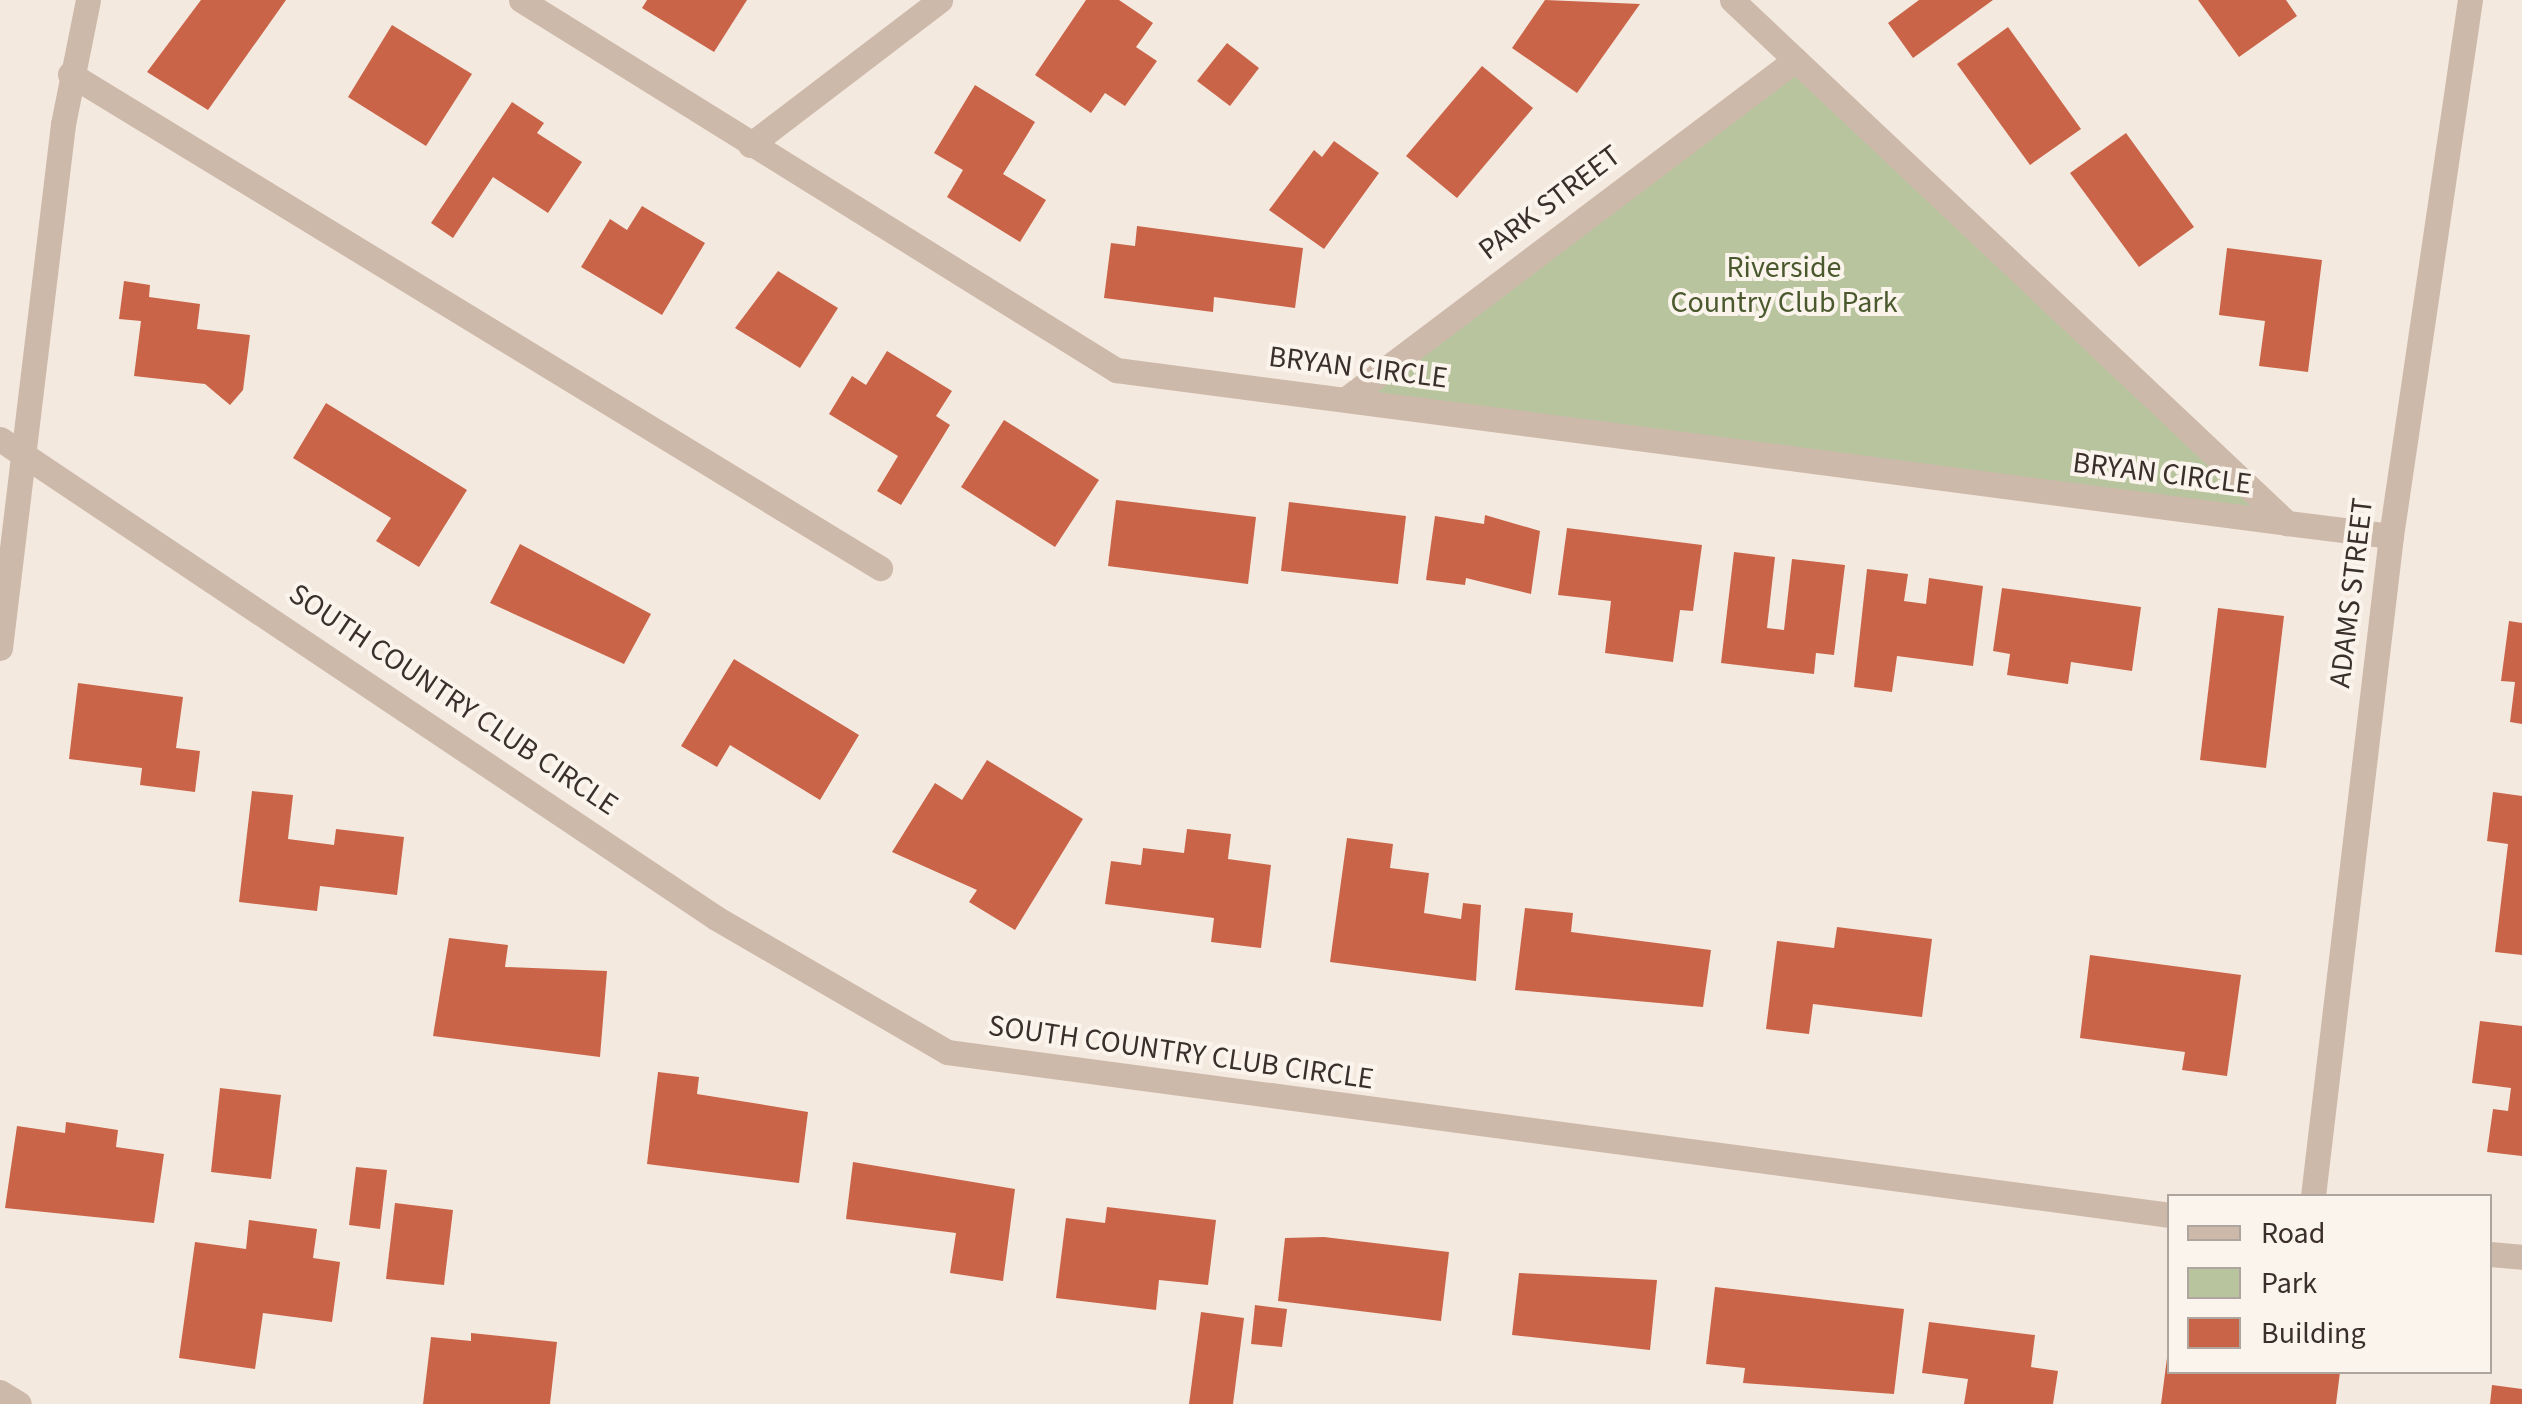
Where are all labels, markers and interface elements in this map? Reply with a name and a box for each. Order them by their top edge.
street label: PARK STREET [1472,138,1628,268]
park label: Riverside Country Club Park [1670,250,1898,320]
street label: BRYAN CIRCLE [1267,339,1449,397]
street label: BRYAN CIRCLE [2071,445,2253,503]
street label: ADAMS STREET [2323,496,2381,690]
street label: SOUTH COUNTRY CLUB CIRCLE [282,576,624,824]
street label: SOUTH COUNTRY CLUB CIRCLE [986,1008,1376,1098]
legend [2167,1194,2492,1374]
text: Road [2261,1212,2325,1255]
text: Park [2261,1262,2317,1305]
text: Building [2261,1312,2366,1355]

